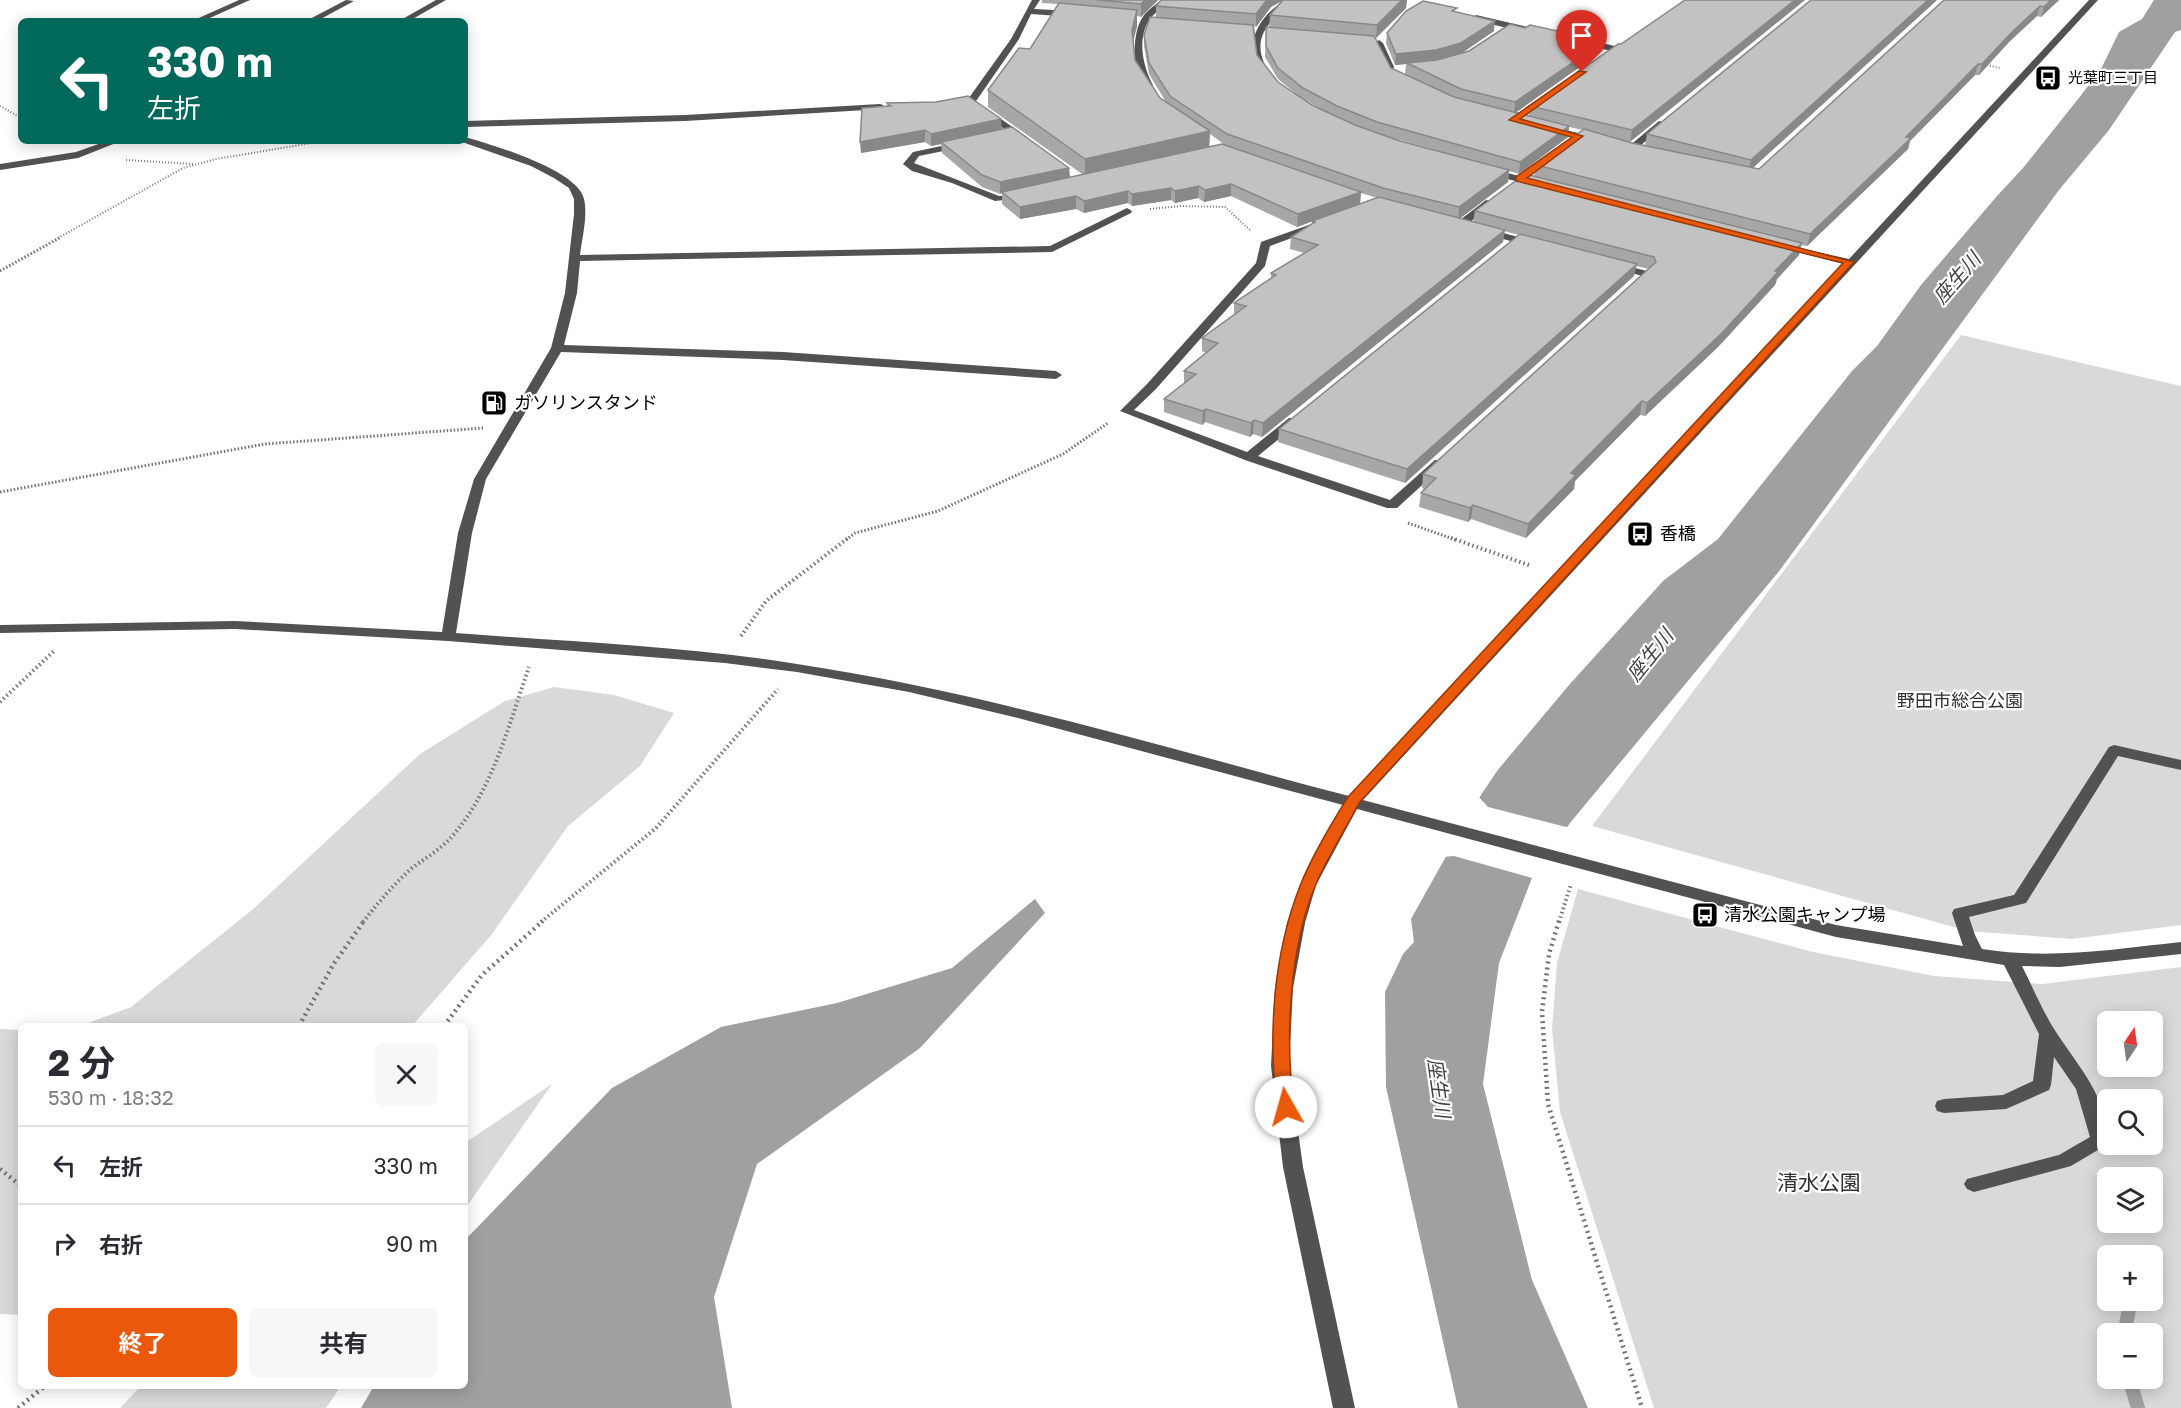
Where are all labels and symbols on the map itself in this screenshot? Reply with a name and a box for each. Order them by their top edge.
pin [1556,10,1607,72]
bus stop icon: 光葉町三丁目 [2033,63,2063,93]
place label: 光葉町三丁目 [2068,68,2158,86]
water label: 座生川 [1928,245,1986,308]
fuel station icon: ガソリンスタンド [479,388,509,418]
place label: ガソリンスタンド [514,391,658,413]
bus stop icon: 香橋 [1625,519,1655,549]
place label: 香橋 [1660,522,1696,544]
water label: 座生川 [1621,622,1679,685]
park label: 野田市総合公園 [1897,689,2023,711]
bus stop icon: 清水公園キャンプ場 [1690,900,1720,930]
place label: 清水公園キャンプ場 [1724,903,1885,925]
north arrow [2097,1011,2163,1077]
water label: 座生川 [1424,1056,1456,1121]
position arrow [1254,1075,1318,1139]
park label: 清水公園 [1777,1169,1861,1195]

